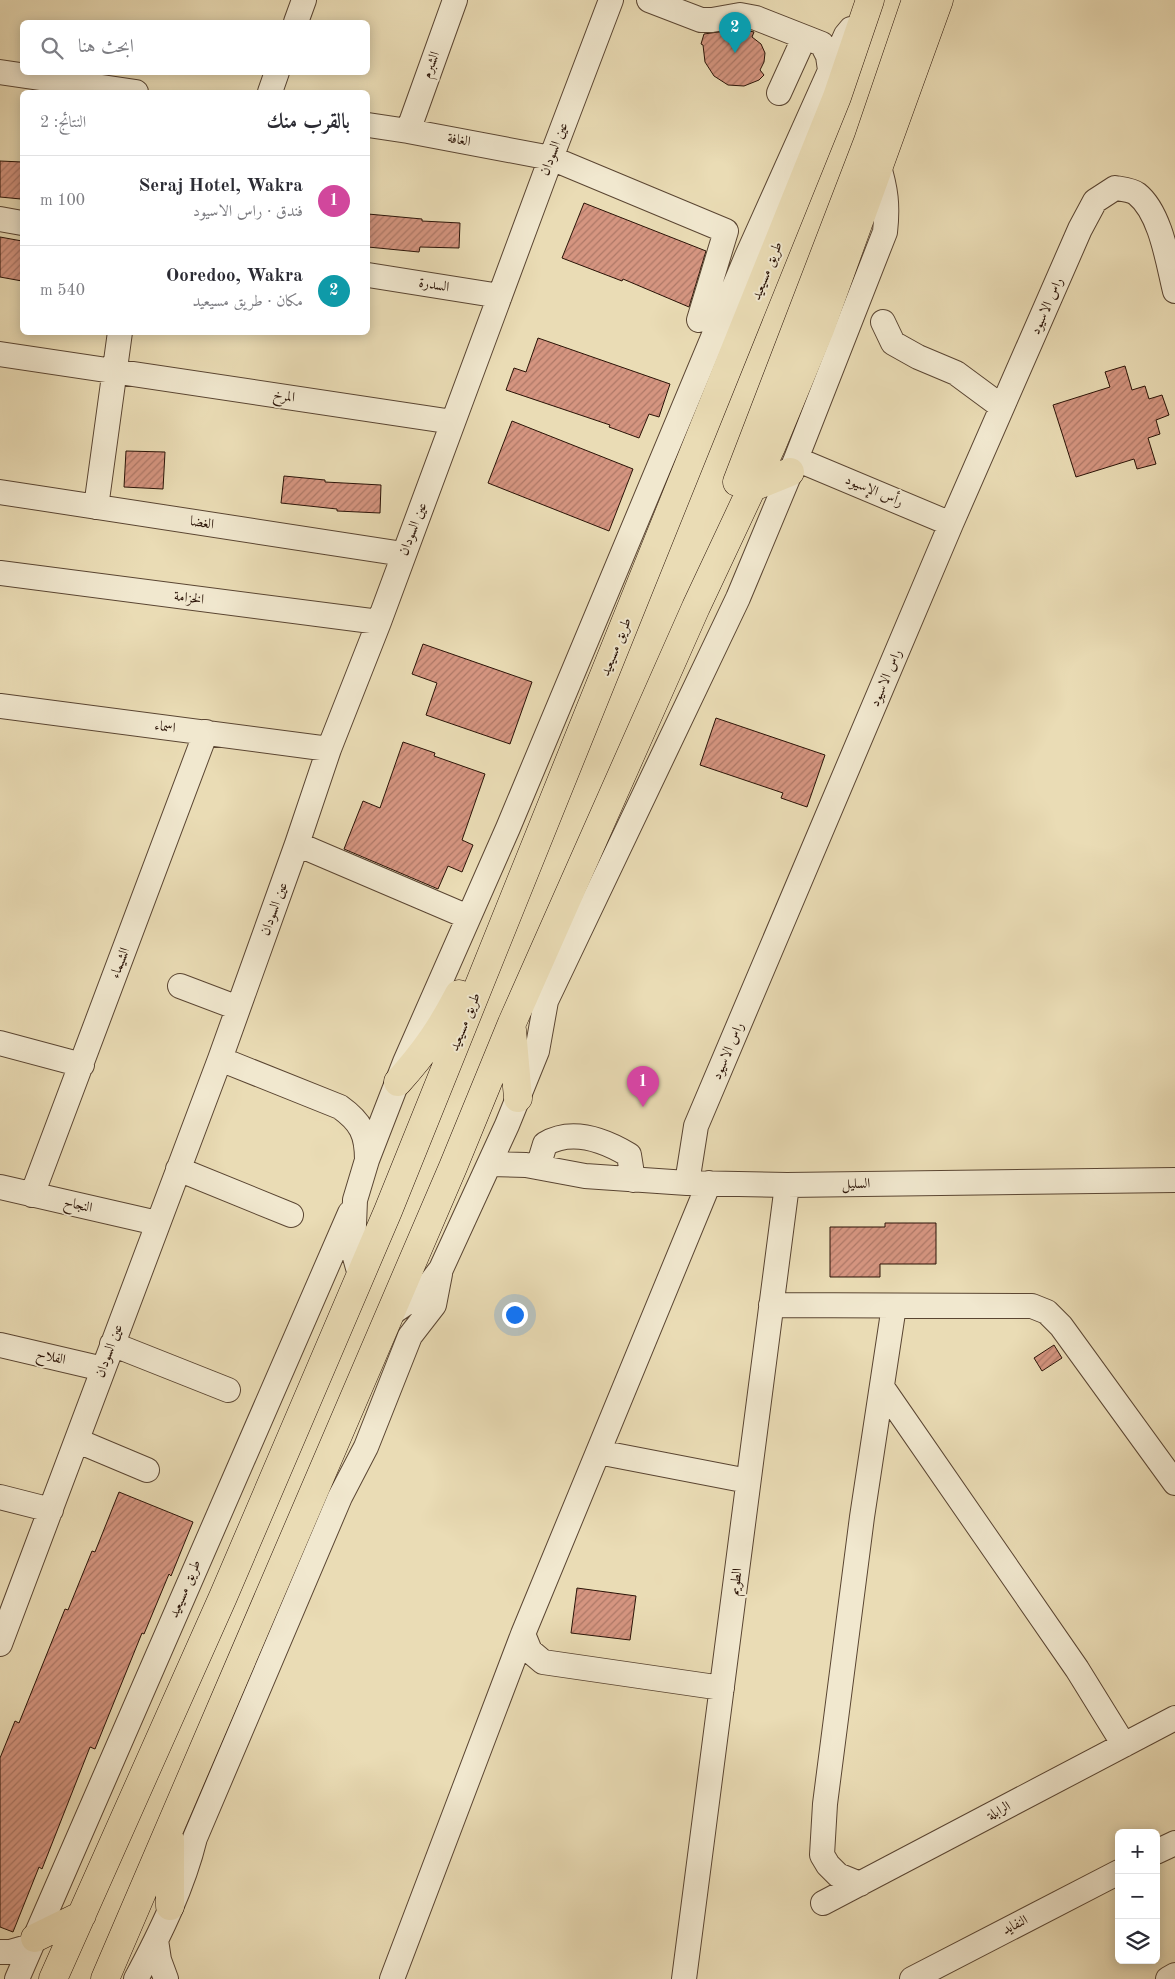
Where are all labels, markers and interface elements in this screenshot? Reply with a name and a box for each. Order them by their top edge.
pin: 2 [719,12,751,53]
search box [20,20,370,75]
icon: search [38,34,66,62]
text: ابحث هنا [78,38,134,57]
street label: الشبرم [420,50,447,82]
text: بالقرب منك [267,112,350,133]
text: النتائج: 2 [40,115,86,131]
street label: عين السودان [537,121,571,178]
street label: الغافة [446,131,472,149]
text: Seraj Hotel, Wakra [139,177,303,196]
text: 100 m [40,193,85,209]
text: 1 [329,193,339,209]
text: فندق · راس الاسيود [193,204,303,220]
street label: طريق مسيعيد [749,240,786,303]
text: Ooredoo, Wakra [166,267,303,286]
street label: راس الاسيود [1028,275,1067,337]
street label: السدرة [418,276,450,295]
text: 540 m [40,283,85,299]
text: 2 [329,283,339,299]
text: مكان · طريق مسيعيد [192,294,303,310]
street label: المرخ [271,387,296,410]
street label: رأس الإسيود [842,469,906,512]
street label: عين السودان [396,501,430,558]
street label: الغضا [189,514,215,532]
street label: الخزامة [173,589,205,608]
street label: طريق مسيعيد [598,616,635,679]
street label: راس الاسيود [868,647,905,709]
street label: اسماء [154,719,176,735]
street label: عين السودان [258,880,291,938]
street label: الشيماء [108,946,133,981]
street label: طريق مسيعيد [447,991,484,1054]
street label: راس الاسيود [710,1020,747,1082]
pin: 1 [627,1066,659,1107]
street label: السليل [842,1177,870,1194]
street label: النجاح [61,1195,94,1220]
your location [502,1302,528,1328]
street label: عين السودان [93,1322,126,1380]
street label: الفلاح [34,1347,67,1372]
street label: طريق مسيعيد [167,1558,204,1620]
street label: الطويم [727,1567,750,1597]
street label: الرابلة [984,1798,1013,1824]
map controls [1115,1829,1160,1964]
button: + [1115,1829,1160,1874]
button: − [1115,1874,1160,1919]
street label: النفايد [1000,1913,1030,1938]
button: layers [1115,1919,1160,1964]

